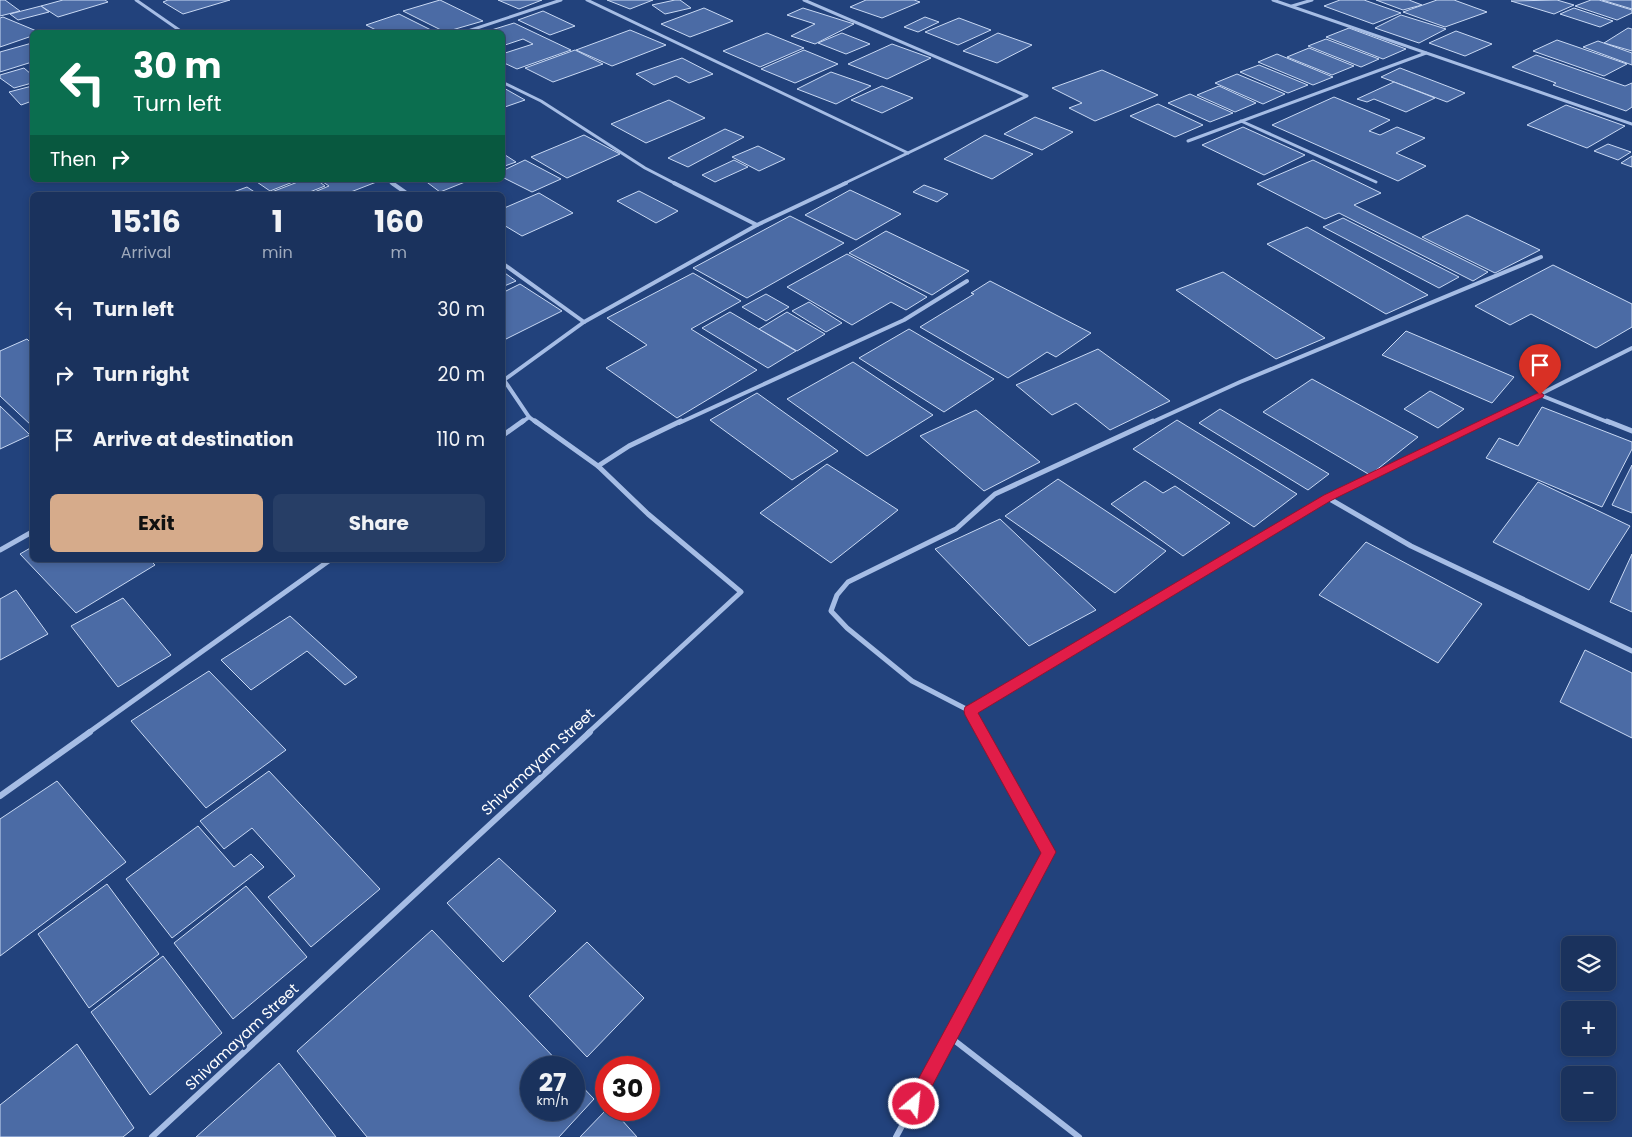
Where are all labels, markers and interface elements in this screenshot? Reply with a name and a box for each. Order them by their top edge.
text: 30 m [133,41,221,90]
icon: left [50,50,115,115]
text: Turn left [133,88,221,119]
icon: right [106,145,134,173]
text: Then [50,146,96,173]
text: 15:16 [111,200,181,243]
text: 1 [272,200,283,243]
text: 160 [374,200,424,243]
text: Arrival [121,241,171,264]
text: min [262,241,293,264]
text: m [391,241,407,264]
icon: left [50,296,78,324]
text: Turn left [93,296,174,323]
text: 30 m [437,296,485,323]
pin [1519,344,1561,395]
icon: arrive [1526,351,1554,379]
icon: right [50,361,78,389]
text: Turn right [93,361,189,388]
text: 20 m [437,361,485,388]
icon: arrive [50,426,78,454]
text: Arrive at destination [93,426,294,453]
text: 110 m [436,426,485,453]
button: Exit [50,494,263,552]
button: Share [273,494,485,552]
street label: Shivamayam Street [476,703,599,820]
map controls [1561,936,1616,1121]
button: layers [1561,936,1616,991]
street label: Shivamayam Street [180,978,303,1095]
button: + [1561,1001,1616,1056]
speed limit sign: 30 [595,1056,660,1121]
text: 27 [539,1065,566,1100]
button: − [1561,1066,1616,1121]
position arrow [887,1077,939,1129]
text: km/h [537,1092,568,1109]

